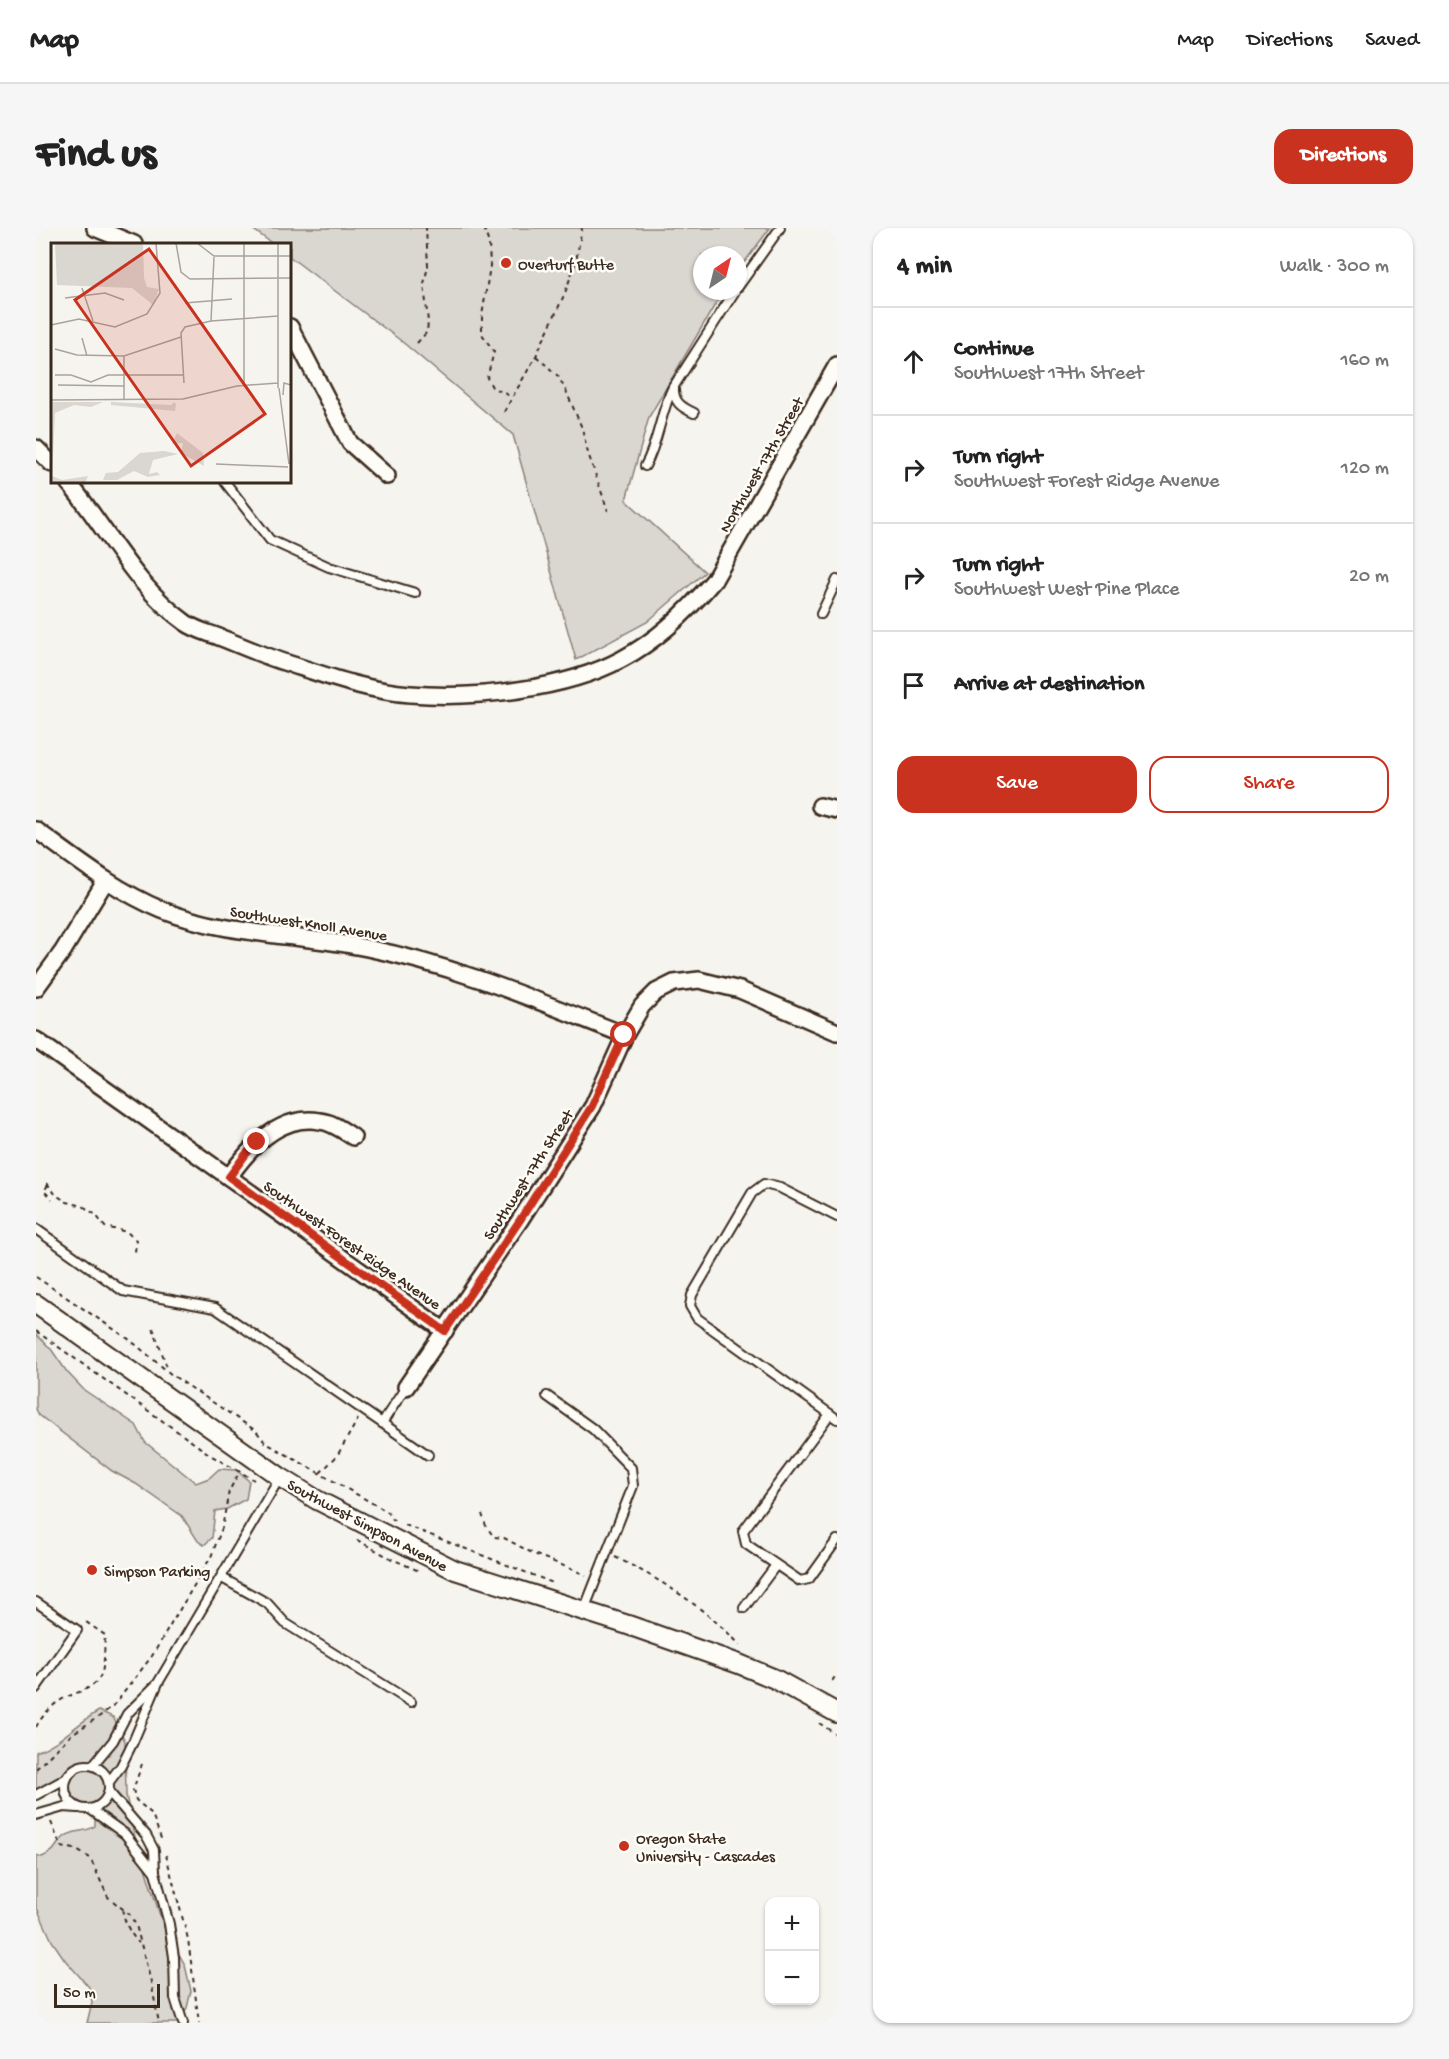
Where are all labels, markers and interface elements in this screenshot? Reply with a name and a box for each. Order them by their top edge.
text: Map [30,25,79,58]
text: Map [1177,29,1214,54]
text: Directions [1247,29,1332,54]
text: Saved [1365,29,1419,54]
button: Directions [1274,129,1413,184]
text: Find us [36,132,156,181]
inset map [51,243,291,483]
north arrow [693,246,747,300]
text: 4 min [897,252,952,283]
marker: Overturf Butte [499,256,513,270]
text: Walk · 300 m [1280,256,1389,279]
place label: Overturf Butte [518,257,615,276]
text: Continue [954,337,1034,363]
icon: ahead [897,345,930,378]
text: 160 m [1340,350,1389,373]
text: Southwest 17th Street [954,363,1143,386]
street label: Northwest 17th Street [717,394,810,537]
text: Turn right [954,445,1042,471]
icon: right [897,453,930,486]
text: 120 m [1341,458,1389,481]
text: Southwest Forest Ridge Avenue [954,471,1219,494]
text: Turn right [954,553,1042,579]
icon: right [897,561,930,594]
text: 20 m [1349,566,1389,589]
text: Southwest West Pine Place [954,579,1179,602]
icon: arrive [897,669,930,702]
text: Arrive at destination [954,672,1144,698]
button: Save [897,756,1137,813]
button: Share [1149,756,1389,813]
street label: Southwest Knoll Avenue [228,904,389,947]
route start [610,1021,636,1047]
street label: Southwest 17th Street [481,1106,580,1245]
route end [243,1128,269,1154]
street label: Southwest Forest Ridge Avenue [259,1178,444,1316]
street label: Southwest Simpson Avenue [283,1477,451,1578]
marker: Simpson Parking [85,1563,99,1577]
place label: Simpson Parking [104,1564,210,1583]
place label: Oregon State University - Cascades [636,1831,776,1868]
marker: Oregon State University - Cascades [617,1839,631,1853]
map controls [765,1897,819,2005]
button: + [765,1897,819,1951]
button: − [765,1951,819,2005]
scale bar [54,1981,160,2008]
text: 50 m [63,1985,96,2004]

